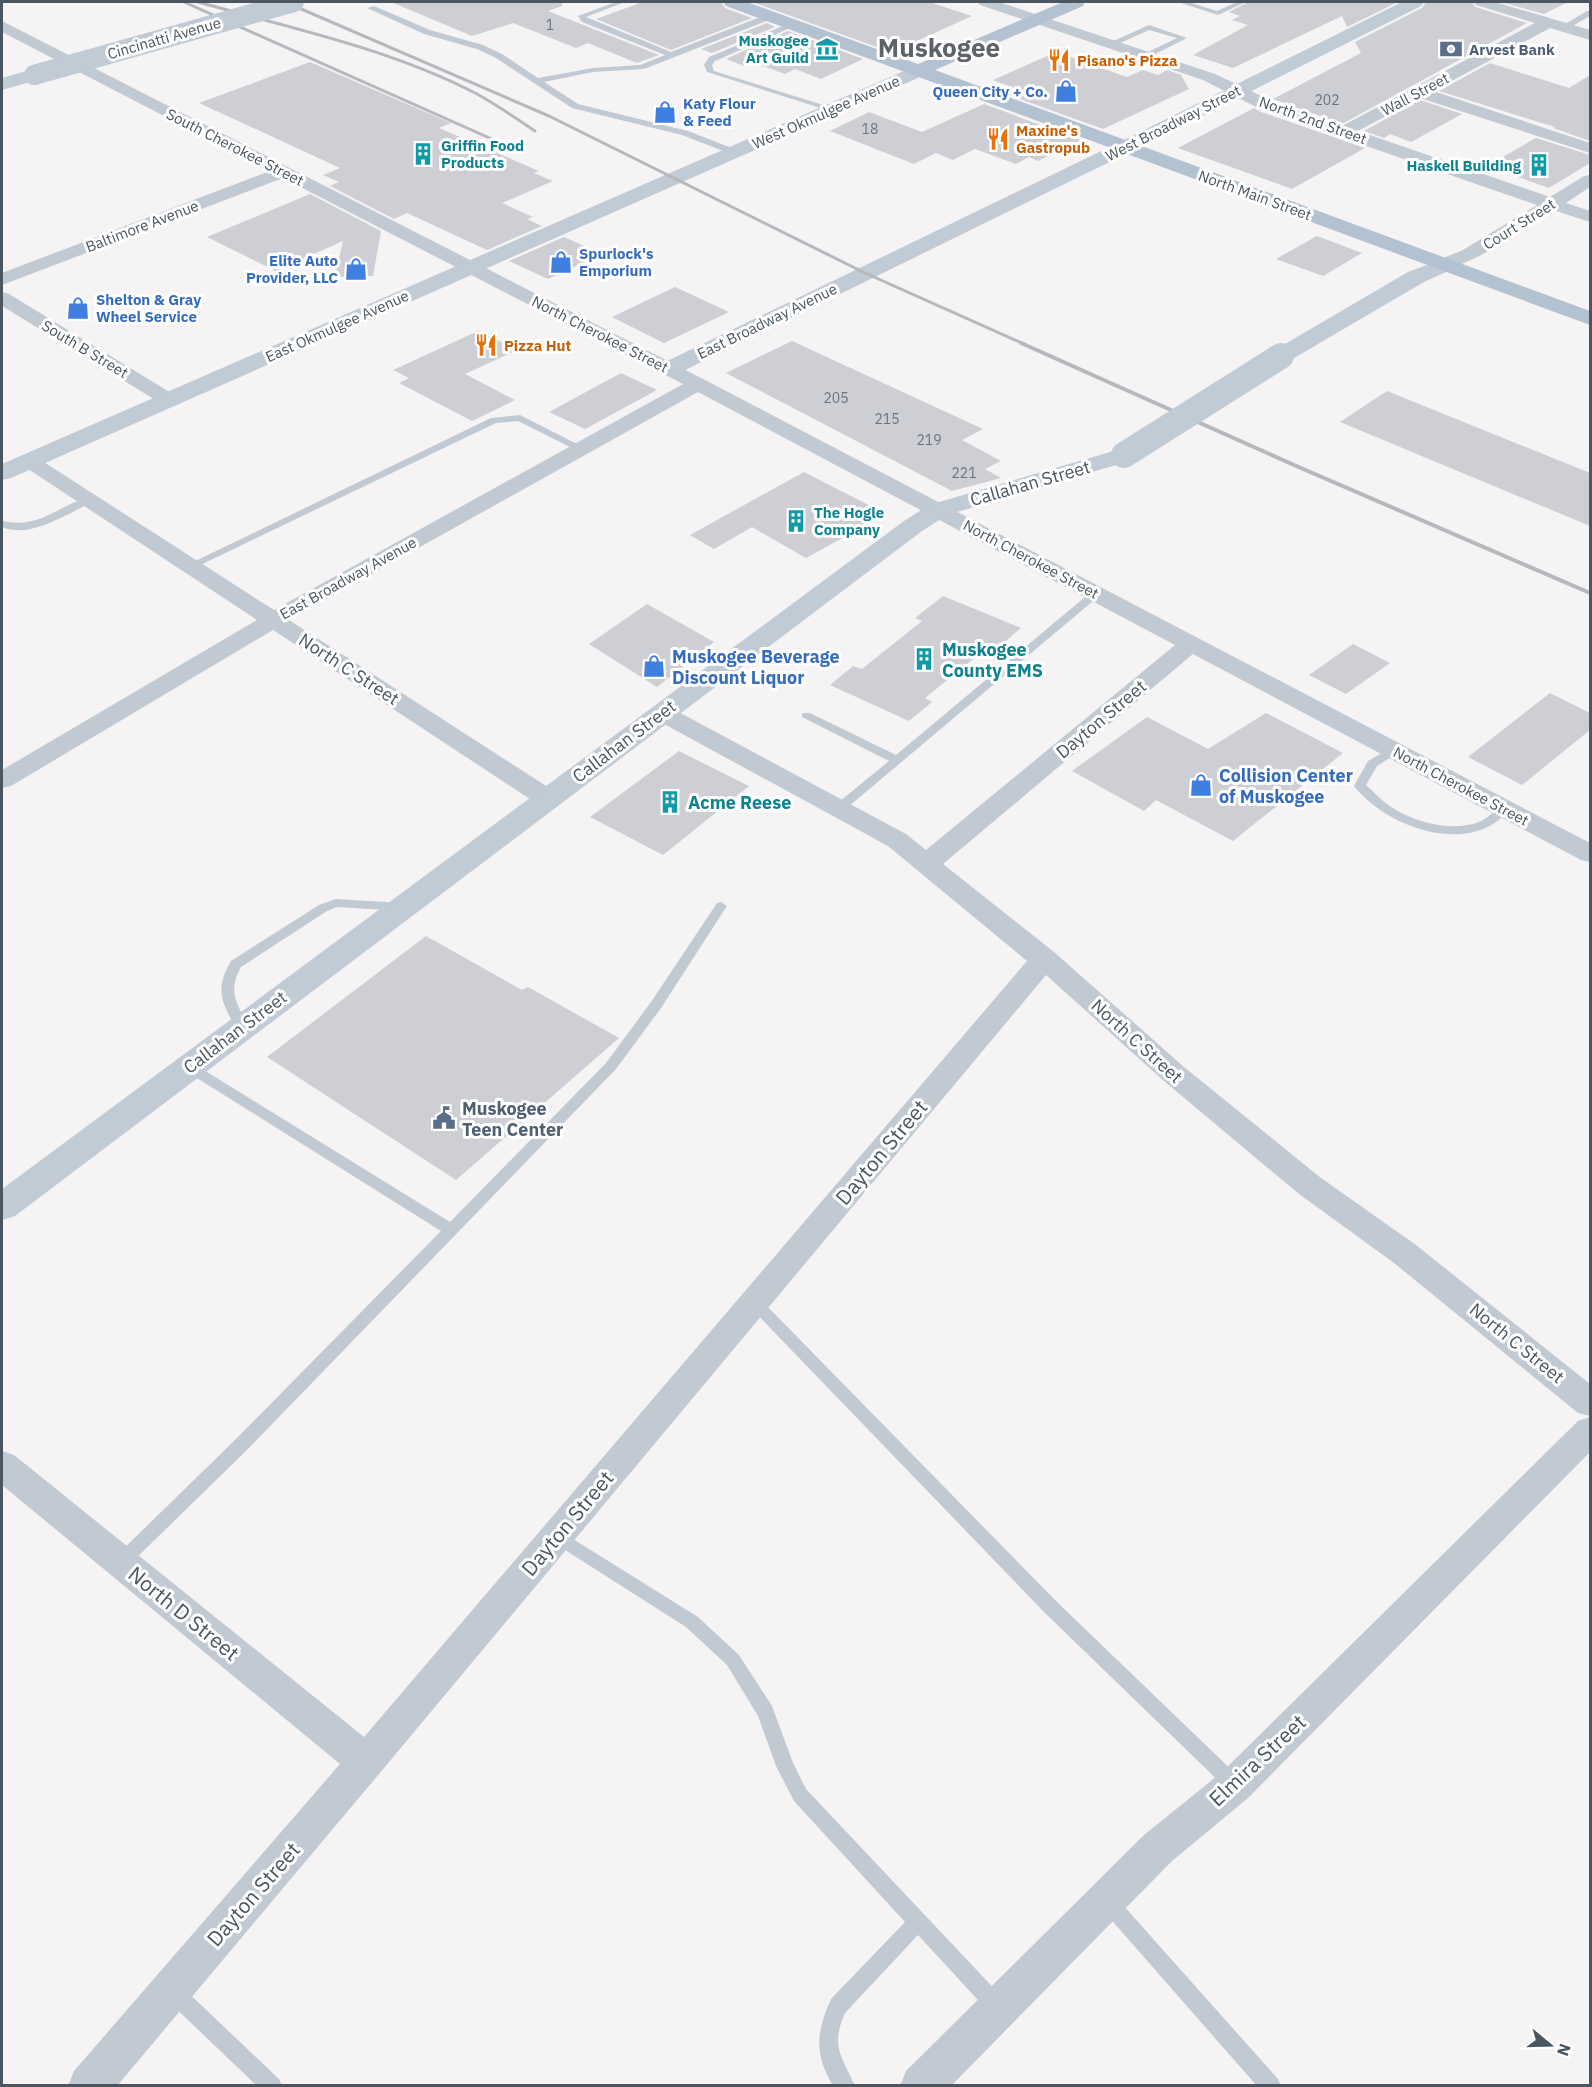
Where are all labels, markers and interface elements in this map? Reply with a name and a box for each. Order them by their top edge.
street label: Cincinatti Avenue [105,13,223,63]
house number: 1 [546,16,554,34]
district label: Muskogee [878,30,1000,64]
place label: Muskogee Art Guild [738,31,809,67]
museum icon: Muskogee Art Guild [814,36,840,62]
bank icon: Arvest Bank [1438,36,1464,62]
place label: Arvest Bank [1469,40,1555,59]
restaurant icon: Pisano's Pizza [1046,47,1072,73]
place label: Pisano's Pizza [1077,51,1178,70]
street label: Wall Street [1378,68,1452,120]
street label: West Okmulgee Avenue [749,71,903,153]
shop icon: Queen City + Co. [1053,78,1079,104]
street label: West Broadway Street [1102,81,1244,165]
place label: Queen City + Co. [932,82,1048,101]
house number: 202 [1314,91,1340,109]
street label: North 2nd Street [1257,92,1369,148]
place label: Katy Flour & Feed [683,94,756,130]
shop icon: Katy Flour & Feed [652,99,678,125]
street label: South Cherokee Street [163,104,307,190]
house number: 18 [862,120,878,138]
place label: Maxine's Gastropub [1016,121,1090,157]
restaurant icon: Maxine's Gastropub [985,126,1011,152]
place label: Griffin Food Products [441,136,524,172]
building icon: Griffin Food Products [410,141,436,167]
building icon: Haskell Building [1526,152,1552,178]
place label: Haskell Building [1406,156,1522,175]
street label: North Main Street [1196,166,1314,224]
street label: Court Street [1479,194,1559,254]
street label: Baltimore Avenue [83,196,201,256]
place label: Spurlock's Emporium [579,244,654,280]
shop icon: Spurlock's Emporium [548,249,574,275]
place label: Elite Auto Provider, LLC [246,251,338,287]
shop icon: Elite Auto Provider, LLC [343,256,369,282]
street label: East Broadway Avenue [694,279,840,363]
street label: East Okmulgee Avenue [262,286,412,366]
place label: Shelton & Gray Wheel Service [96,290,201,326]
street label: North Cherokee Street [529,291,671,377]
shop icon: Shelton & Gray Wheel Service [65,295,91,321]
street label: South B Street [38,316,132,382]
restaurant icon: Pizza Hut [473,332,499,358]
place label: Pizza Hut [504,336,572,355]
house number: 205 [823,389,849,407]
house number: 215 [874,410,900,428]
house number: 219 [916,431,942,449]
street label: Callahan Street [967,455,1093,511]
house number: 221 [951,464,977,482]
place label: The Hogle Company [814,503,884,539]
building icon: The Hogle Company [783,508,809,534]
street label: North Cherokee Street [960,515,1102,603]
street label: East Broadway Avenue [276,532,420,624]
street label: North C Street [294,628,404,710]
place label: Muskogee County EMS [942,638,1043,682]
place label: Muskogee Beverage Discount Liquor [672,645,840,689]
building icon: Muskogee County EMS [911,646,937,672]
shop icon: Muskogee Beverage Discount Liquor [641,653,667,679]
street label: Dayton Street [1051,675,1151,763]
street label: Callahan Street [568,695,680,787]
street label: North Cherokee Street [1390,742,1532,830]
place label: Collision Center of Muskogee [1219,764,1353,808]
shop icon: Collision Center of Muskogee [1188,772,1214,798]
building icon: Acme Reese [657,789,683,815]
place label: Acme Reese [688,791,791,814]
street label: Callahan Street [179,986,291,1078]
street label: North C Street [1087,994,1187,1088]
street label: Dayton Street [829,1094,933,1210]
place label: Muskogee Teen Center [462,1097,563,1141]
public building icon: Muskogee Teen Center [431,1105,457,1131]
street label: North C Street [1465,1298,1569,1388]
street label: Dayton Street [515,1465,619,1581]
street label: North D Street [123,1560,245,1666]
street label: Elmira Street [1202,1708,1312,1812]
street label: Dayton Street [200,1836,306,1952]
north arrow [1520,2015,1580,2075]
text: N [1553,2041,1576,2059]

